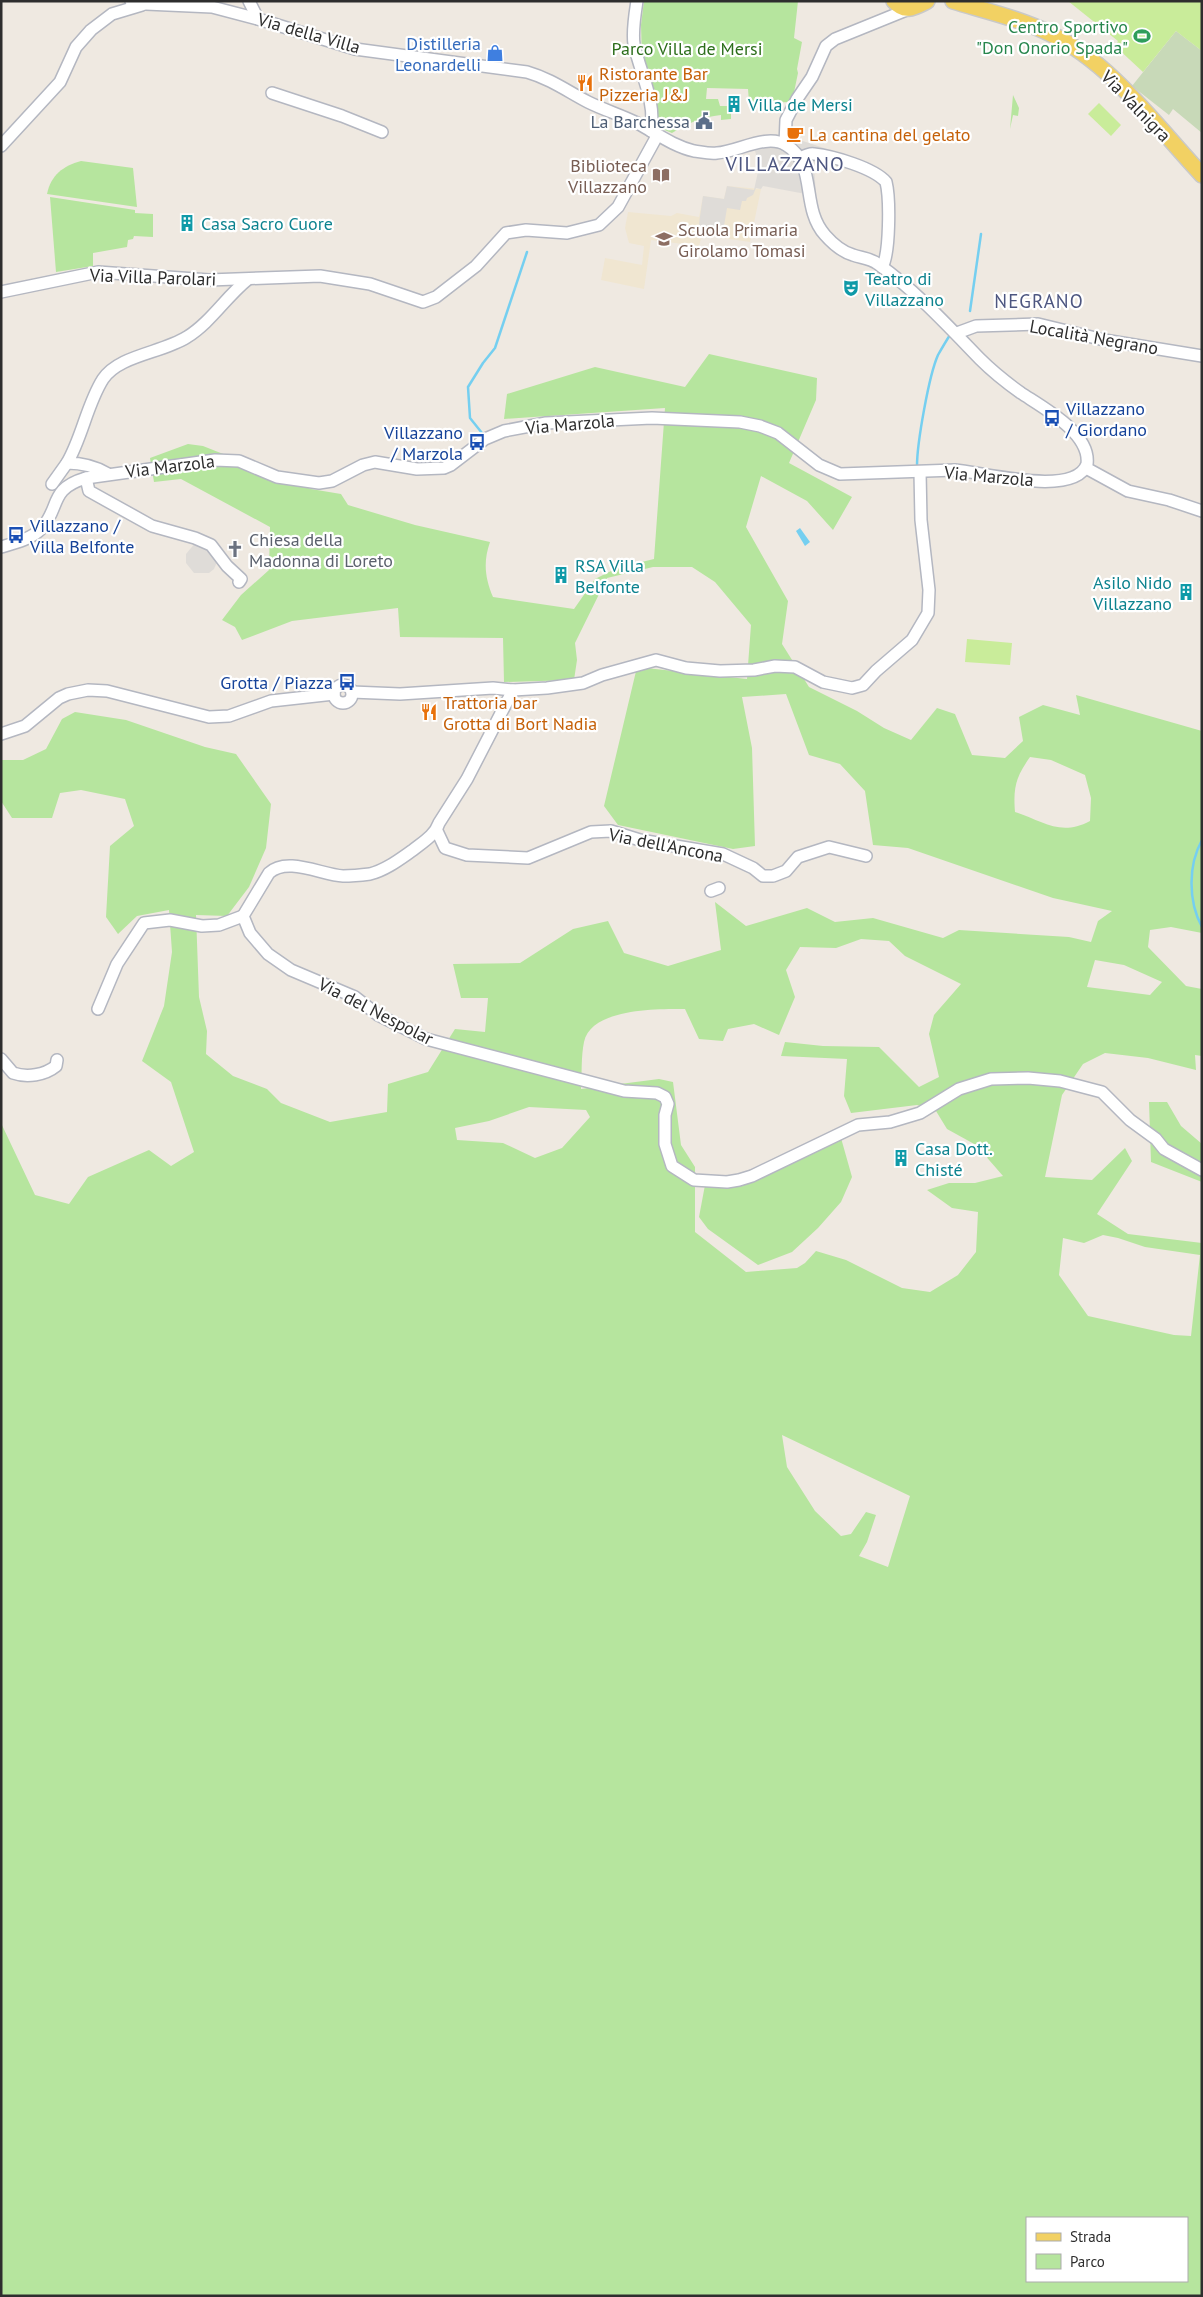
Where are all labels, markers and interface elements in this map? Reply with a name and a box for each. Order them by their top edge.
street label: Via della Villa [254,7,363,59]
place label: Centro Sportivo "Don Onorio Spada" [976,15,1128,59]
sports icon: Centro Sportivo "Don Onorio Spada" [1132,26,1152,46]
place label: Distilleria Leonardelli [395,32,481,76]
park label: Parco Villa de Mersi [612,37,762,60]
shop icon: Distilleria Leonardelli [485,43,505,63]
place label: Ristorante Bar Pizzeria J&J [599,62,708,106]
street label: Via Valnigra [1095,65,1176,147]
restaurant icon: Ristorante Bar Pizzeria J&J [575,73,595,93]
place label: Villa de Mersi [747,93,853,116]
building icon: Villa de Mersi [724,94,744,114]
place label: La Barchessa [591,110,690,133]
public building icon: La Barchessa [694,111,714,131]
place label: La cantina del gelato [809,123,971,146]
cafe icon: La cantina del gelato [785,124,805,144]
district label: VILLAZZANO [724,151,845,177]
place label: Biblioteca Villazzano [567,154,647,198]
library icon: Biblioteca Villazzano [651,165,671,185]
place label: Casa Sacro Cuore [201,212,333,235]
building icon: Casa Sacro Cuore [177,213,197,233]
place label: Scuola Primaria Girolamo Tomasi [678,218,806,262]
school or university icon: Scuola Primaria Girolamo Tomasi [654,229,674,249]
street label: Via Villa Parolari [88,263,217,291]
place label: Teatro di Villazzano [864,267,944,311]
theatre icon: Teatro di Villazzano [841,278,861,298]
district label: NEGRANO [994,289,1084,313]
street label: Località Negrano [1028,314,1160,360]
place label: Villazzano / Giordano [1065,397,1147,441]
bus stop icon: Villazzano / Giordano [1042,408,1062,428]
street label: Via Marzola [523,409,616,439]
place label: Villazzano / Marzola [383,421,463,465]
bus stop icon: Villazzano / Marzola [467,432,487,452]
street label: Via Marzola [123,449,216,483]
street label: Via Marzola [942,461,1035,491]
place label: Villazzano / Villa Belfonte [29,514,134,558]
bus stop icon: Villazzano / Villa Belfonte [6,525,26,545]
place label: Chiesa della Madonna di Loreto [249,528,393,572]
church icon: Chiesa della Madonna di Loreto [225,539,245,559]
place label: RSA Villa Belfonte [575,554,644,598]
building icon: RSA Villa Belfonte [551,565,571,585]
place label: Asilo Nido Villazzano [1092,571,1172,615]
building icon: Asilo Nido Villazzano [1176,582,1196,602]
place label: Grotta / Piazza [220,671,333,694]
bus stop icon: Grotta / Piazza [337,672,357,692]
place label: Trattoria bar Grotta di Bort Nadia [443,691,597,735]
restaurant icon: Trattoria bar Grotta di Bort Nadia [419,702,439,722]
street label: Via dell'Ancona [606,822,725,867]
street label: Via del Nespolar [314,972,437,1050]
place label: Casa Dott. Chisté [915,1137,993,1181]
building icon: Casa Dott. Chisté [891,1148,911,1168]
legend [1026,2217,1188,2282]
text: Strada [1070,2227,1111,2246]
text: Parco [1070,2252,1105,2271]

